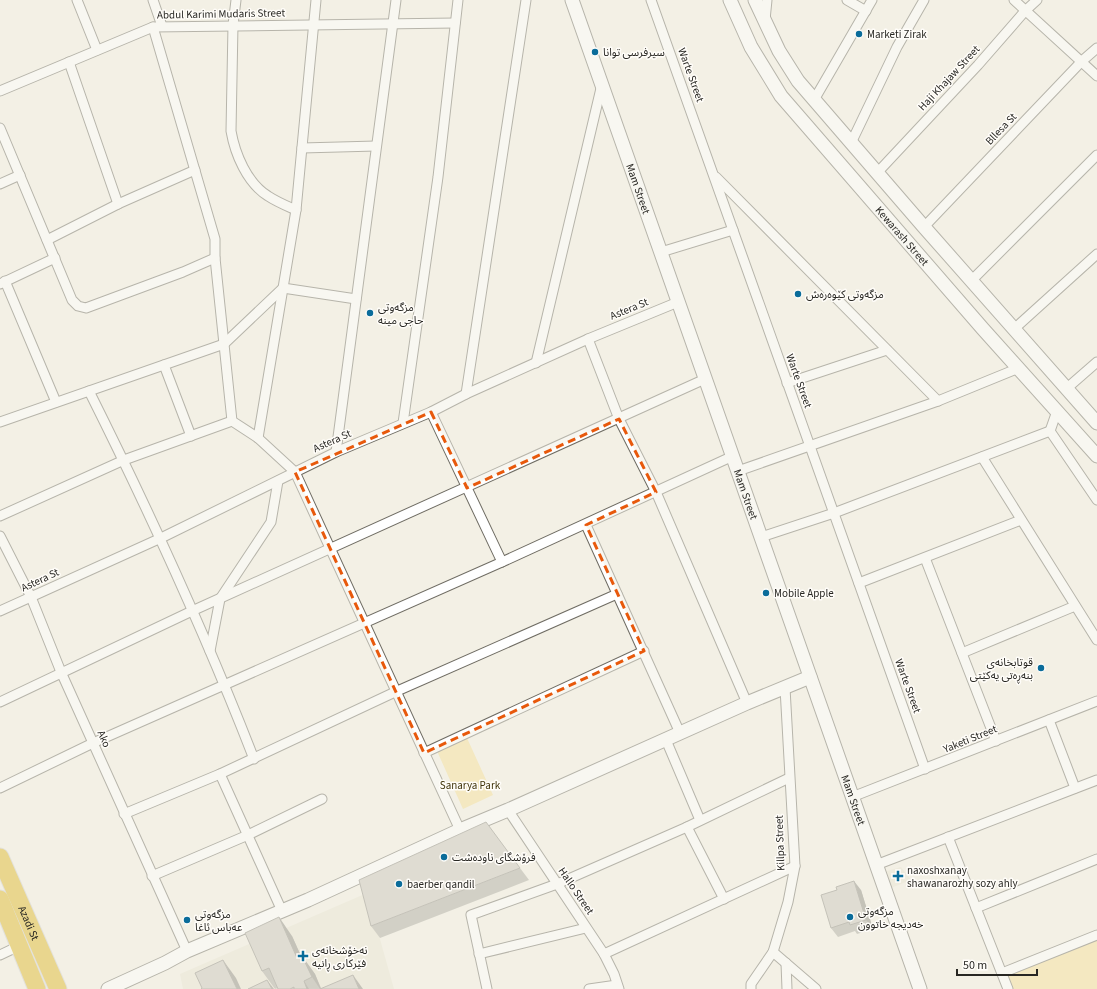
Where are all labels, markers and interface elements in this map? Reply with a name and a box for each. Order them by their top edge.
street label: Abdul Karimi Mudaris Street [157,5,285,23]
place label: Marketi Zirak [867,27,927,42]
marker: Marketi Zirak [854,29,864,39]
street label: ‌Haji Khajaw Street [915,42,983,114]
place label: سيرفرسى توانا [603,45,665,60]
street label: Warte Street [674,46,708,104]
marker: سيرفرسى توانا [590,47,600,57]
street label: Bllesa St [982,109,1020,148]
street label: Mam Street [623,161,654,216]
street label: Kewarash Street [872,203,933,269]
place label: مزگەوتی کێوەرەش [806,287,884,302]
marker: مزگەوتی کێوەرەش [793,289,803,299]
street label: Astera St [608,294,651,323]
place label: مزگەوتی حاجی مینە [378,300,424,328]
marker: مزگەوتی حاجی مینە [365,308,375,318]
street label: Warte Street [782,352,816,410]
street label: Astera St [311,426,354,456]
street label: Mam Street [730,467,762,522]
street label: Astera St [19,565,62,595]
place label: Mobile Apple [774,586,834,601]
marker: Mobile Apple [761,588,771,598]
place label: قوتابخانەی بنەڕەتی یەکێتی [970,655,1033,684]
street label: Warte Street [891,657,925,715]
marker: قوتابخانەی بنەڕەتی یەکێتی [1036,663,1046,673]
street label: Yaketi Street [940,721,999,757]
street label: Ako [94,728,114,750]
street label: Mam Street [838,773,869,827]
park label: Sanarya Park [440,778,501,793]
street label: Killpa Street [772,815,788,871]
place label: فرۆشگای ناوده‌شت [452,850,536,865]
marker: فرۆشگای ناوده‌شت [439,852,449,862]
place label: naxoshxanay shawanarozhy sozy ahly [907,863,1018,891]
street label: Hallo Street [555,864,597,918]
marker: naxoshxanay shawanarozhy sozy ahly [892,870,904,882]
place label: baerber qandil [407,877,475,892]
marker: baerber qandil [394,879,404,889]
street label: Azadi St [15,903,43,943]
place label: مزگەوتی خەدیجە خاتوون [858,904,924,932]
place label: مزگەوتی عەباس ئاغا [195,907,243,935]
marker: مزگەوتی خەدیجە خاتوون [845,912,855,922]
marker: مزگەوتی عەباس ئاغا [182,915,192,925]
place label: نەخۆشخانەی فێرکاری ڕانیە [312,943,368,972]
marker: نەخۆشخانەی فێرکاری ڕانیە [297,950,309,962]
scale bar [957,951,1037,977]
text: 50 m [963,957,987,974]

